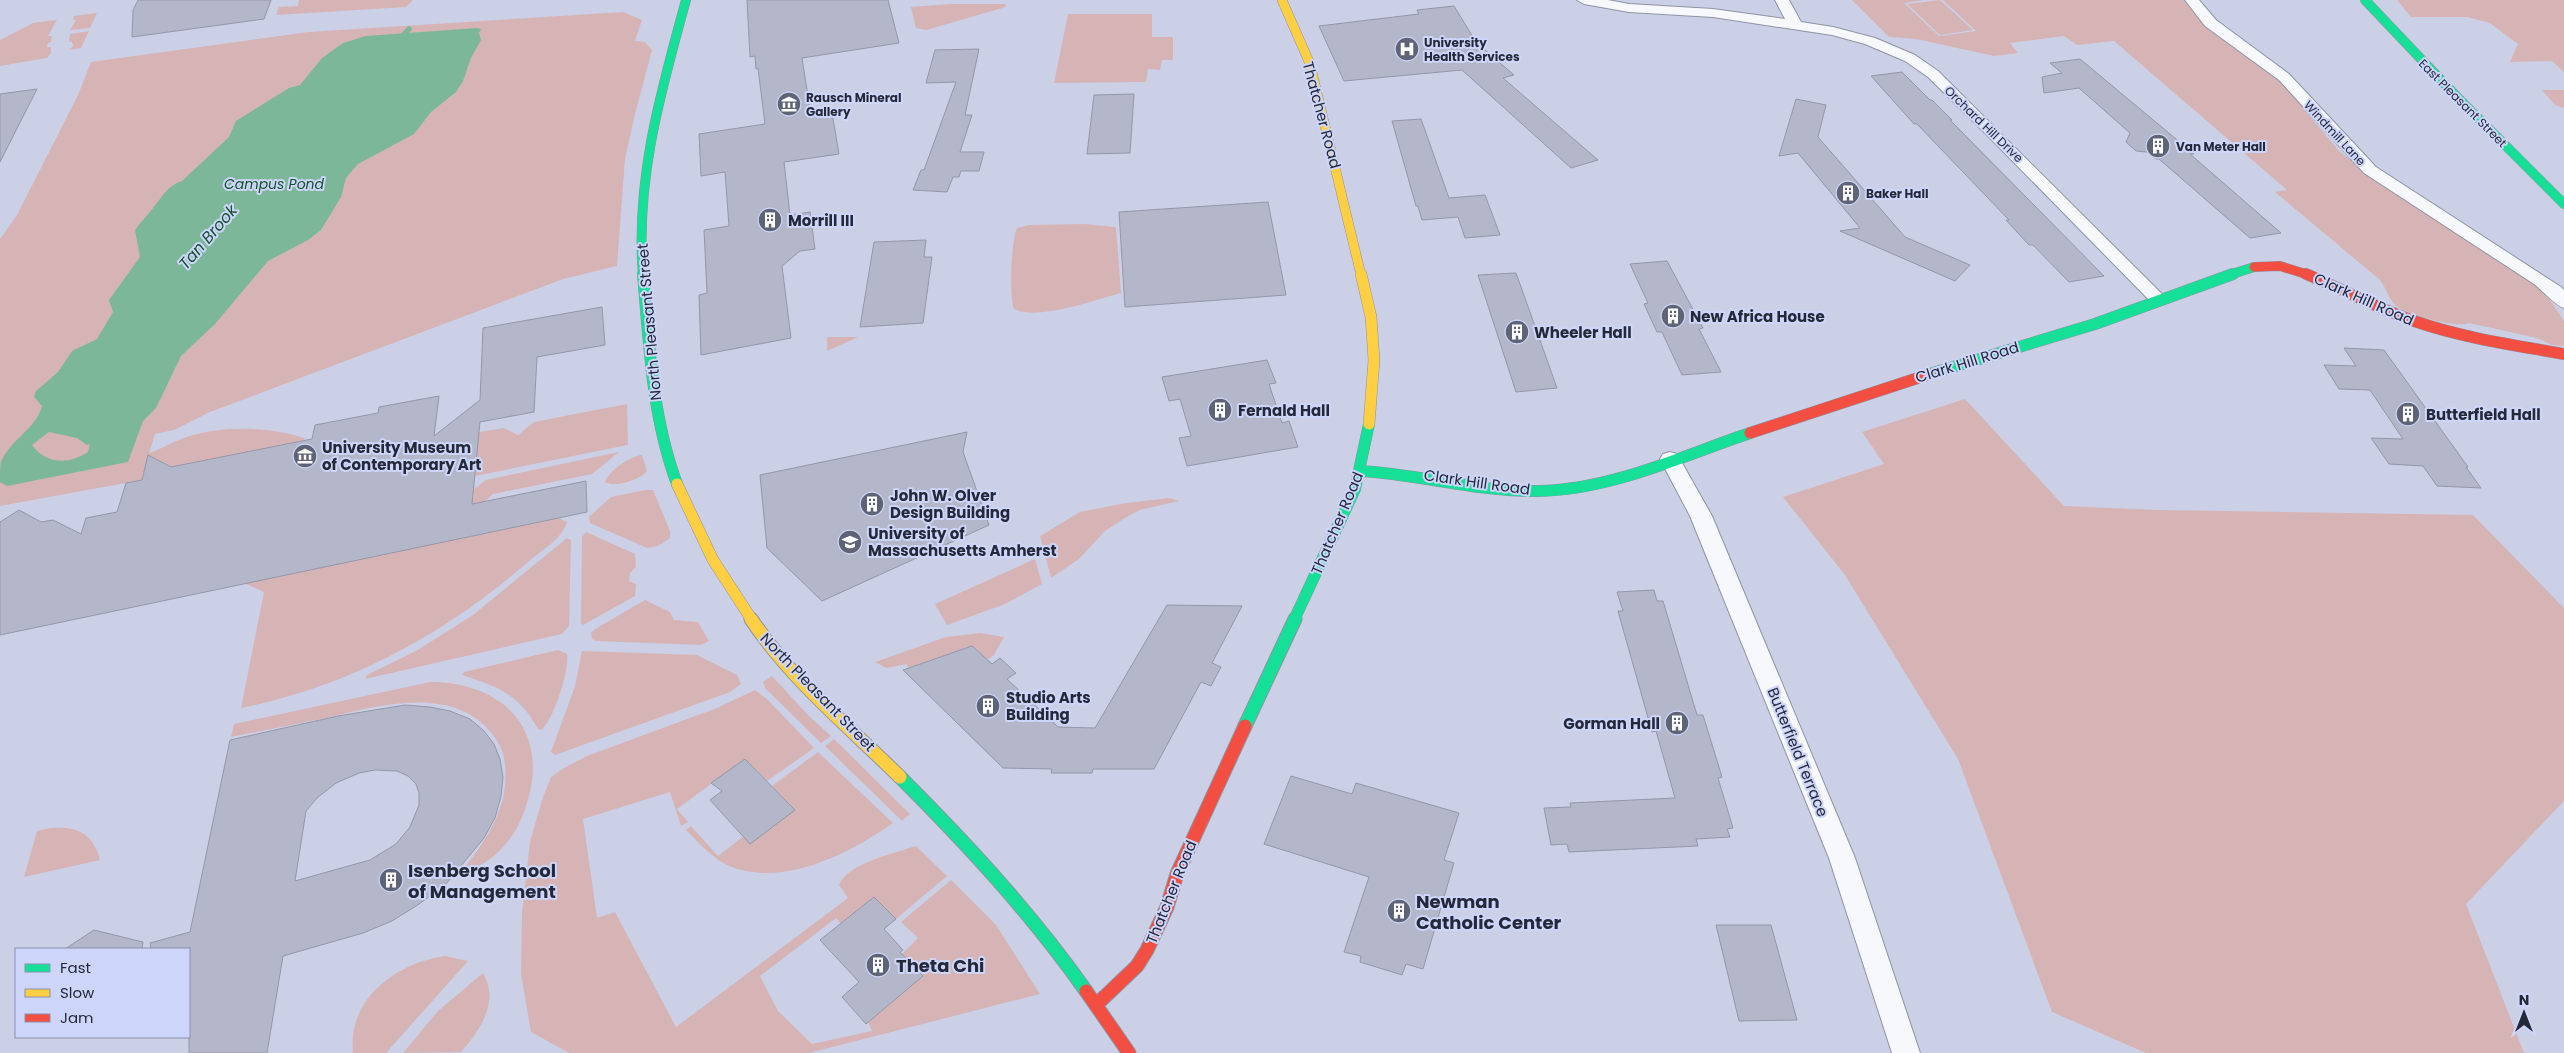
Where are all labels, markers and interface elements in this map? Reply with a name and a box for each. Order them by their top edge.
place label: University Health Services [1424,34,1520,65]
hospital icon: University Health Services [1394,36,1420,62]
street label: East Pleasant Street [2415,55,2511,151]
street label: Thatcher Road [1298,59,1346,171]
street label: Orchard Hill Drive [1941,82,2027,166]
place label: Rausch Mineral Gallery [806,89,902,120]
museum icon: Rausch Mineral Gallery [776,91,802,117]
street label: Windmill Lane [2300,97,2370,169]
building icon: Van Meter Hall [2145,133,2171,159]
place label: Van Meter Hall [2176,138,2266,155]
water label: Campus Pond [224,174,325,194]
building icon: Baker Hall [1835,180,1861,206]
place label: Baker Hall [1866,185,1929,202]
water label: Tan Brook [173,199,243,274]
building icon: Morrill III [757,207,783,233]
place label: Morrill III [788,210,854,231]
street label: North Pleasant Street [632,243,666,401]
street label: Clark Hill Road [2311,268,2417,330]
building icon: New Africa House [1660,303,1686,329]
place label: New Africa House [1690,306,1825,327]
building icon: Wheeler Hall [1504,319,1530,345]
place label: Wheeler Hall [1534,322,1632,343]
street label: Clark Hill Road [1913,336,2021,388]
building icon: Fernald Hall [1207,397,1233,423]
place label: Fernald Hall [1238,400,1330,421]
building icon: Butterfield Hall [2395,401,2421,427]
place label: Butterfield Hall [2426,404,2541,425]
place label: University Museum of Contemporary Art [322,437,481,475]
museum icon: University Museum of Contemporary Art [292,443,318,469]
street label: Clark Hill Road [1422,464,1532,500]
street label: Thatcher Road [1306,468,1368,578]
place label: John W. Olver Design Building [890,485,1010,523]
building icon: John W. Olver Design Building [859,491,885,517]
place label: University of Massachusetts Amherst [868,523,1057,561]
school or university icon: University of Massachusetts Amherst [837,529,863,555]
street label: North Pleasant Street [756,628,880,756]
street label: Butterfield Terrace [1763,684,1833,820]
place label: Studio Arts Building [1006,687,1091,725]
building icon: Studio Arts Building [975,693,1001,719]
building icon: Gorman Hall [1664,710,1690,736]
place label: Gorman Hall [1563,713,1660,734]
street label: Thatcher Road [1141,837,1201,947]
place label: Isenberg School of Management [408,858,556,904]
building icon: Isenberg School of Management [378,867,404,893]
place label: Newman Catholic Center [1416,889,1562,935]
building icon: Newman Catholic Center [1386,898,1412,924]
legend [15,948,190,1038]
building icon: Theta Chi [865,952,891,978]
place label: Theta Chi [896,953,984,978]
text: Fast [60,957,91,978]
text: Slow [60,982,95,1003]
north arrow [2499,988,2549,1038]
text: N [2519,990,2529,1010]
text: Jam [60,1007,94,1028]

